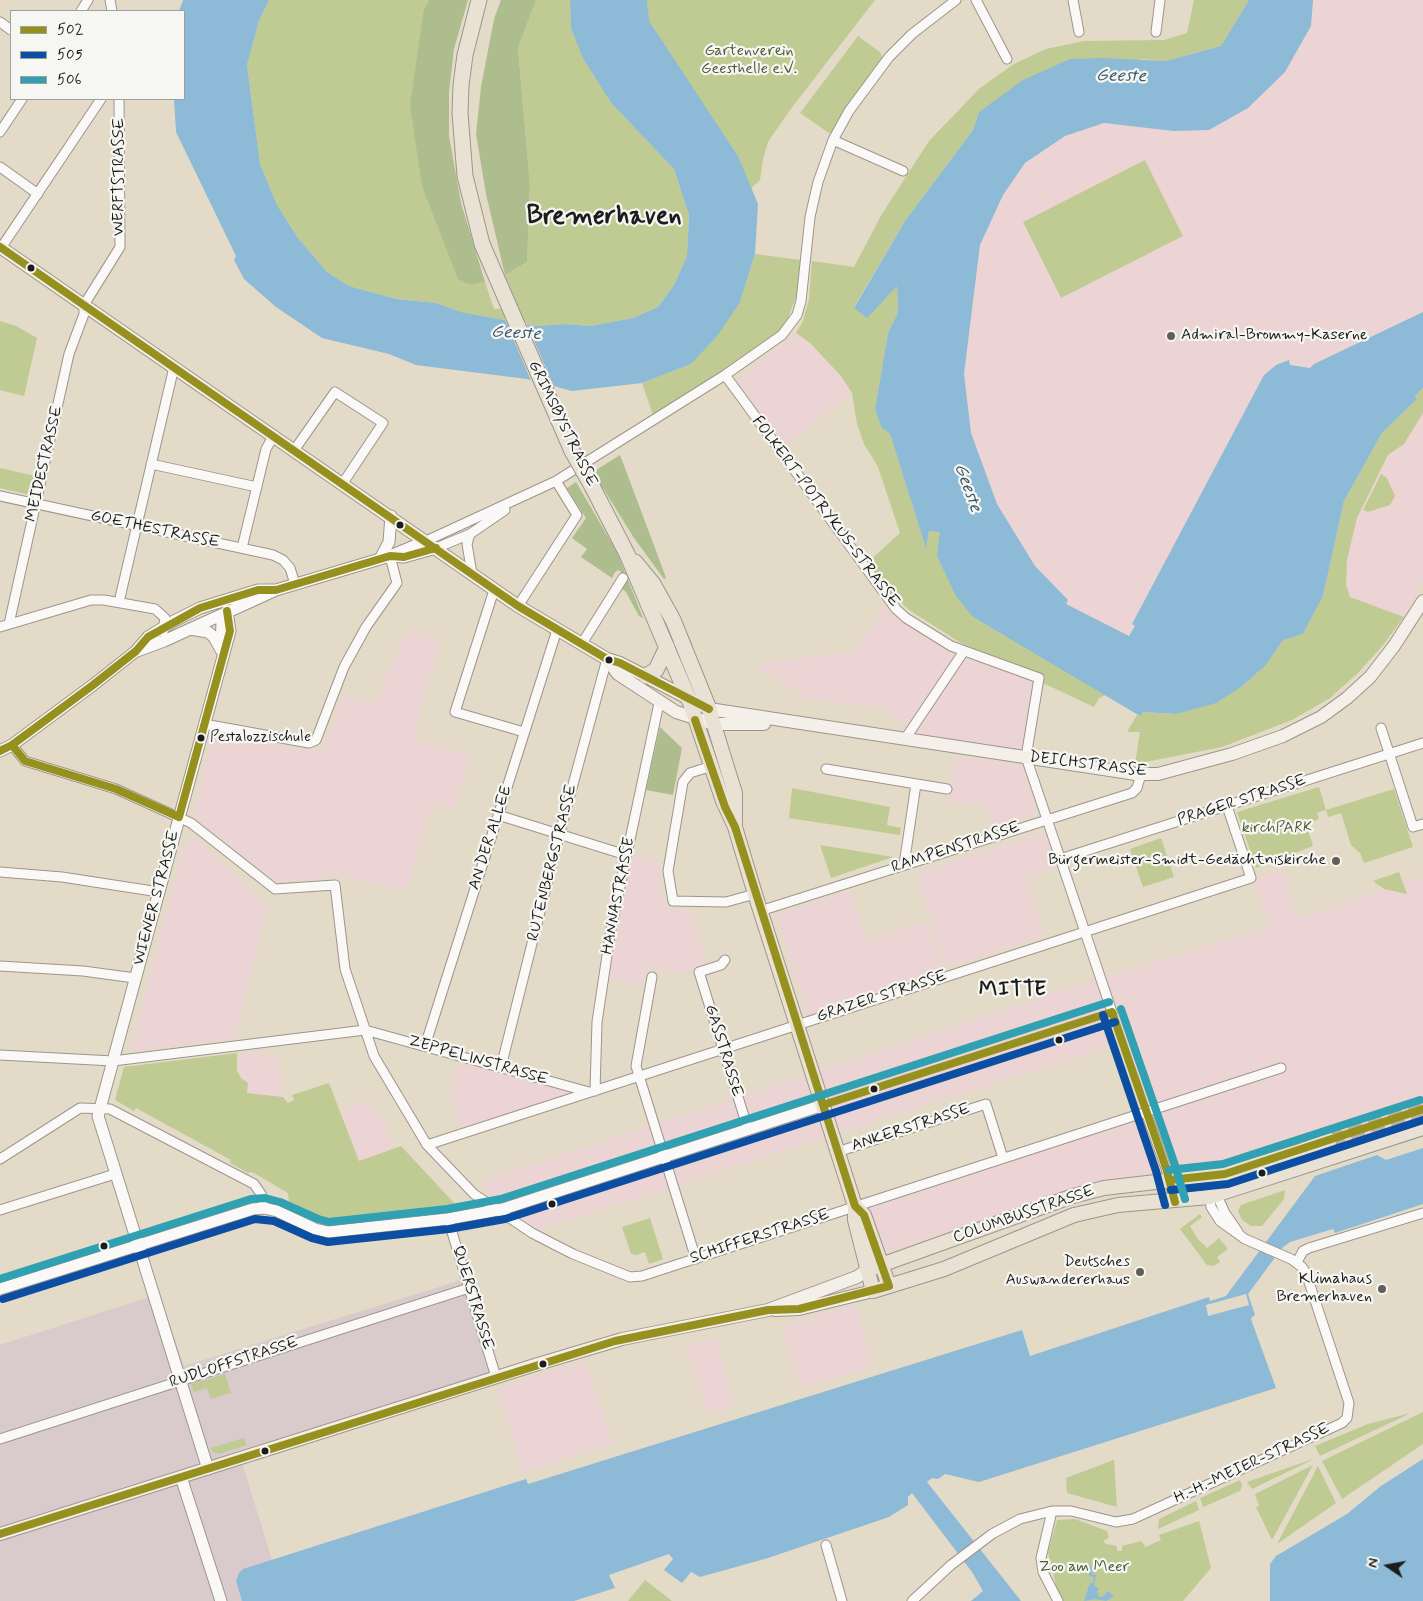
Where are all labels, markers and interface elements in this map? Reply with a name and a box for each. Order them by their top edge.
legend [10,10,185,100]
text: 502 [57,20,84,40]
park label: Gartenverein Geesthelle e.V. [701,42,797,80]
text: 505 [57,45,83,65]
water label: Geeste [1096,66,1146,88]
text: 506 [57,70,82,90]
street label: WERFTSTRASSE [110,118,130,236]
district label: Bremerhaven [526,202,682,234]
unlabelled marker [26,263,36,273]
water label: Geeste [490,322,542,346]
place label: Admiral-Brommy-Kaserne [1181,326,1367,346]
marker: Admiral-Brommy-Kaserne [1165,330,1177,342]
street label: GRIMSBYSTRASSE [523,358,601,490]
street label: MEIDESTRASSE [22,404,68,524]
street label: FOLKERT-POTRYKUS-STRASSE [747,413,903,611]
water label: Geeste [948,461,986,515]
street label: GOETHESTRASSE [89,507,221,553]
unlabelled marker [395,520,405,530]
unlabelled marker [604,655,614,665]
place label: Pestalozzischule [210,729,311,747]
marker: Pestalozzischule [196,733,206,743]
street label: DEICHSTRASSE [1028,748,1148,782]
street label: PRAGER STRASSE [1175,771,1309,831]
street label: RUTENBERGSTRASSE [524,783,582,943]
street label: AN DER ALLEE [465,784,517,892]
street label: RAMPENSTRASSE [889,818,1023,878]
park label: kirchPARK [1242,819,1312,839]
street label: WIENER STRASSE [130,828,184,968]
street label: HANNASTRASSE [598,836,640,956]
place label: Bürgermeister-Smidt-Gedächtniskirche [1048,851,1326,871]
marker: Bürgermeister-Smidt-Gedächtniskirche [1330,855,1342,867]
street label: GRAZER STRASSE [814,967,950,1027]
district label: MITTE [974,978,1052,1004]
street label: GASSTRASSE [700,1002,746,1100]
street label: ZEPPELINSTRASSE [406,1032,550,1090]
unlabelled marker [1054,1035,1064,1045]
unlabelled marker [869,1084,879,1094]
street label: ANKERSTRASSE [849,1100,973,1156]
unlabelled marker [1257,1168,1267,1178]
street label: COLUMBUSSTRASSE [951,1182,1097,1248]
unlabelled marker [547,1199,557,1209]
street label: SCHIFFERSTRASSE [688,1205,832,1269]
unlabelled marker [99,1241,109,1251]
street label: QUERSTRASSE [447,1244,497,1352]
place label: Deutsches Auswandererhaus [1005,1253,1130,1291]
marker: Deutsches Auswandererhaus [1134,1266,1146,1278]
place label: Klimahaus Bremerhaven [1276,1270,1372,1308]
marker: Klimahaus Bremerhaven [1376,1283,1388,1295]
street label: RUDLOFFSTRASSE [167,1333,301,1393]
unlabelled marker [538,1359,548,1369]
street label: H.-H.-MEIER-STRASSE [1171,1420,1333,1508]
unlabelled marker [260,1446,270,1456]
north arrow [1363,1541,1413,1591]
text: N [1364,1556,1383,1569]
park label: Zoo am Meer [1039,1558,1129,1578]

